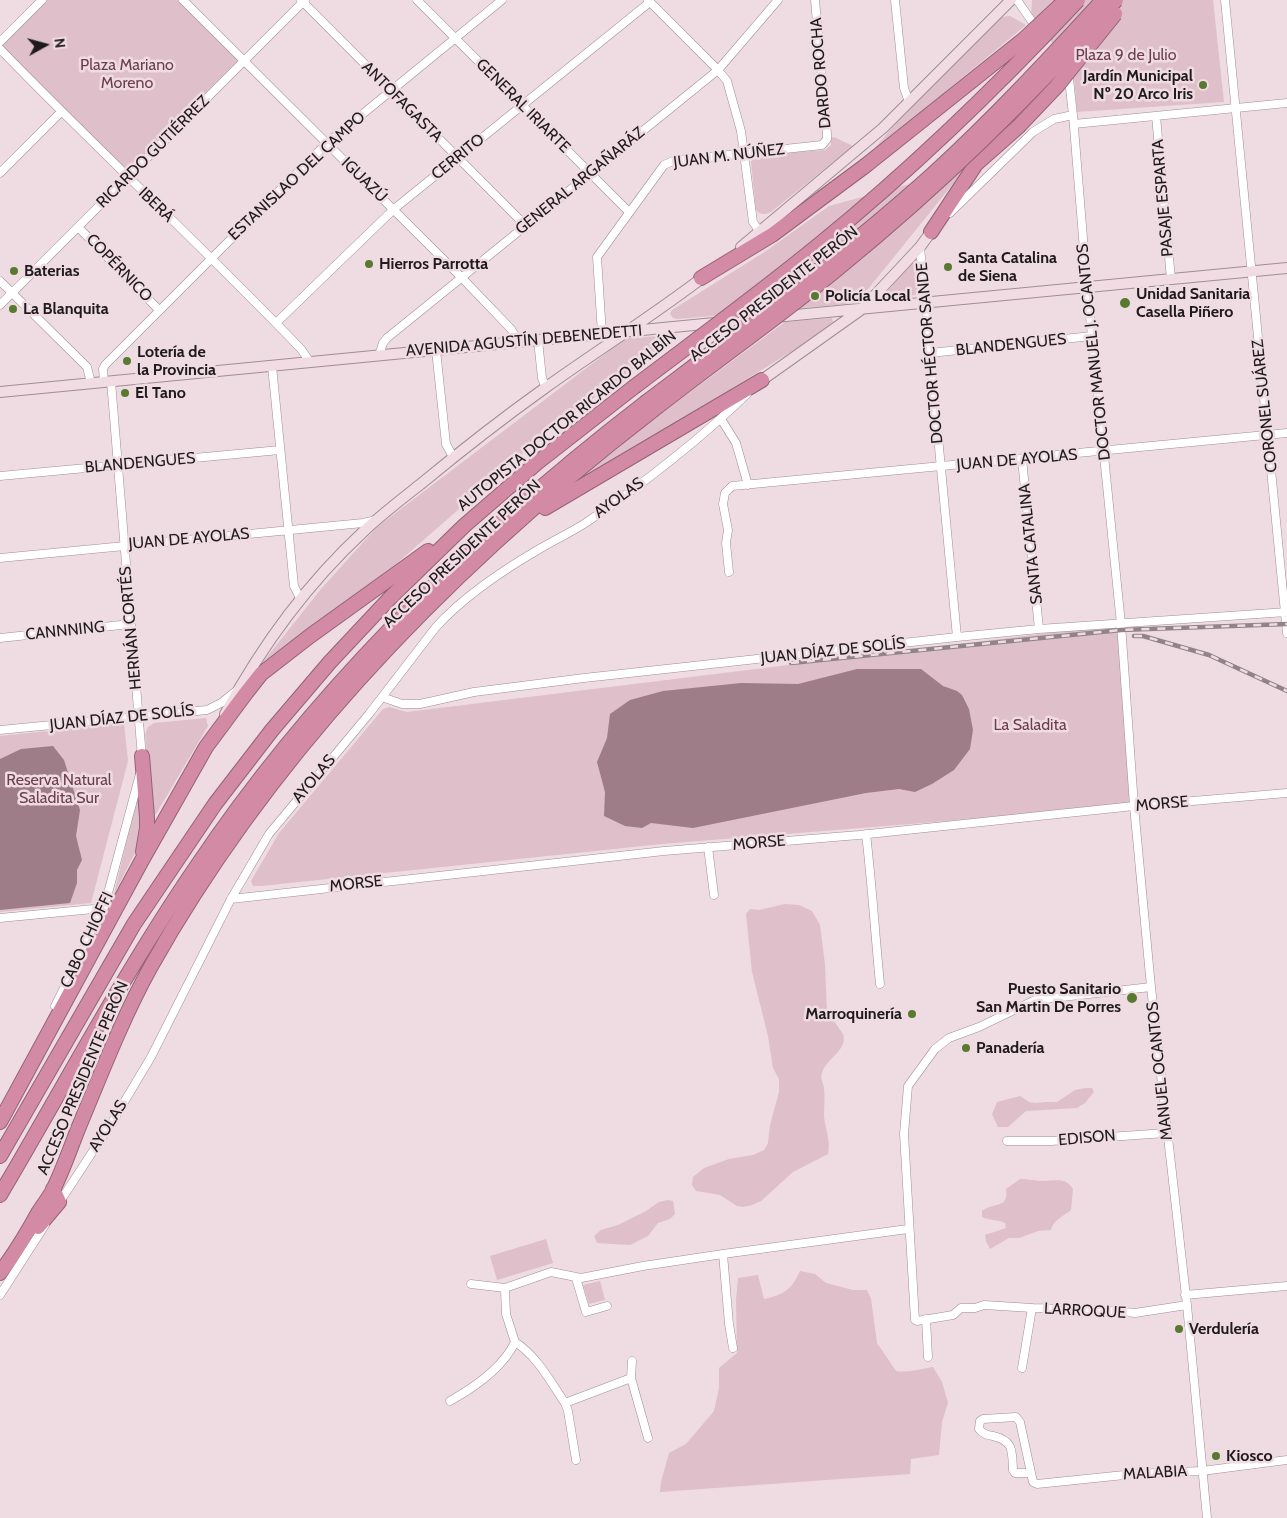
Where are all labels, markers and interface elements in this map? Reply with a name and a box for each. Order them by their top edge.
street label: DARDO ROCHA [807,17,835,129]
north arrow [20,20,70,70]
text: N [50,37,69,49]
park label: Plaza 9 de Julio [1076,45,1176,65]
park label: Plaza Mariano Moreno [80,55,174,93]
street label: GENERAL IRIARTE [472,55,574,157]
street label: ANTOFAGASTA [358,58,446,146]
place label: Jardín Municipal Nº 20 Arco Iris [1083,66,1193,104]
marker: Jardín Municipal Nº 20 Arco Iris [1197,79,1209,91]
street label: RICARDO GUTIÉRREZ [93,92,213,212]
street label: ESTANISLAO DEL CAMPO [225,108,369,244]
street label: GENERAL ARGAÑARÁZ [512,123,648,239]
street label: CERRITO [428,130,488,184]
street label: PASAJE ESPARTA [1148,139,1178,257]
street label: JUAN M. NÚÑEZ [672,140,786,172]
street label: IGUAZÚ [337,154,391,206]
street label: IBERÁ [134,184,178,226]
street label: ACCESO PRESIDENTE PERÓN [686,222,862,366]
street label: COPÉRNICO [82,230,156,306]
street label: DOCTOR MANUEL J. OCANTOS [1073,243,1115,461]
place label: Santa Catalina de Siena [958,248,1057,286]
place label: Hierros Parrotta [379,254,488,274]
marker: Hierros Parrotta [363,258,375,270]
place label: Baterias [24,261,79,281]
street label: DOCTOR HÉCTOR SANDE [913,261,947,445]
marker: Santa Catalina de Siena [942,261,954,273]
marker: Baterias [8,265,20,277]
place label: Unidad Sanitaria Casella Piñero [1136,284,1250,322]
place label: Policía Local [825,286,911,306]
marker: Policía Local [809,290,821,302]
marker: Unidad Sanitaria Casella Piñero [1118,296,1132,310]
place label: La Blanquita [23,299,109,319]
marker: La Blanquita [7,303,19,315]
street label: AVENIDA AGUSTÍN DEBENEDETTI [405,321,643,361]
street label: AUTOPISTA DOCTOR RICARDO BALBÍN [454,327,680,515]
street label: BLANDENGUES [955,330,1067,360]
street label: CORONEL SUÁREZ [1248,339,1282,473]
place label: Lotería de la Provincia [137,342,216,380]
marker: Lotería de la Provincia [121,355,133,367]
place label: El Tano [135,383,186,403]
marker: El Tano [119,387,131,399]
street label: JUAN DE AYOLAS [956,445,1078,475]
street label: BLANDENGUES [84,449,196,477]
street label: AYOLAS [590,473,648,523]
street label: ACCESO PRESIDENTE PERÓN [379,476,545,632]
street label: SANTA CATALINA [1015,483,1047,605]
street label: JUAN DE AYOLAS [128,524,250,554]
street label: HERNÁN CORTÉS [116,565,146,691]
street label: CANNNING [24,617,106,645]
street label: JUAN DÍAZ DE SOLÍS [760,634,906,668]
street label: JUAN DÍAZ DE SOLÍS [49,701,195,735]
park label: La Saladita [993,715,1067,735]
street label: AYOLAS [288,751,340,807]
park label: Reserva Natural Saladita Sur [6,770,112,808]
street label: MORSE [1135,792,1189,816]
street label: MORSE [732,831,786,855]
street label: MORSE [329,872,383,896]
street label: CABO CHIOFFI [56,889,118,991]
street label: ACCESO PRESIDENTE PERÓN [33,978,133,1178]
place label: Puesto Sanitario San Martin De Porres [976,979,1121,1017]
marker: Puesto Sanitario San Martin De Porres [1125,991,1139,1005]
street label: MANUEL OCANTOS [1143,1001,1177,1141]
place label: Marroquinería [805,1004,902,1024]
marker: Marroquinería [906,1008,918,1020]
place label: Panadería [976,1038,1045,1058]
marker: Panadería [960,1042,972,1054]
street label: AYOLAS [85,1097,131,1155]
street label: EDISON [1058,1126,1116,1150]
street label: LARROQUE [1043,1299,1127,1323]
place label: Verdulería [1189,1319,1259,1339]
marker: Verdulería [1173,1323,1185,1335]
place label: Kiosco [1226,1446,1273,1466]
marker: Kiosco [1210,1450,1222,1462]
street label: MALABIA [1122,1462,1188,1484]

